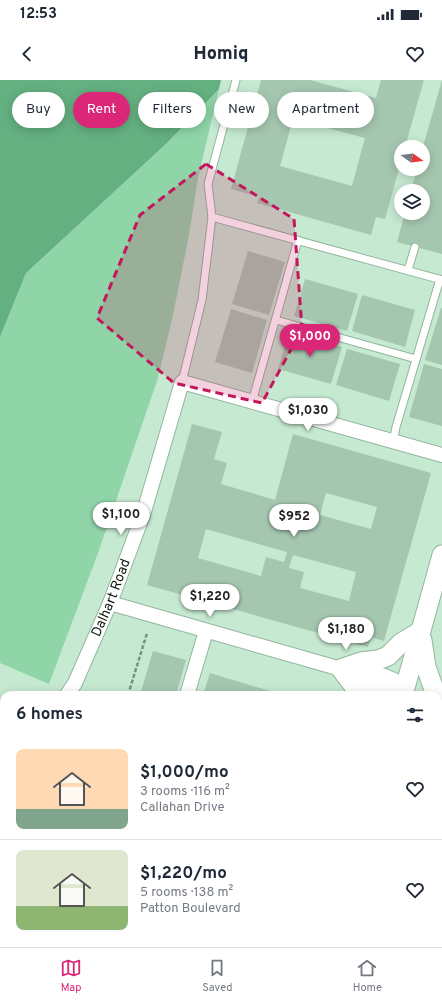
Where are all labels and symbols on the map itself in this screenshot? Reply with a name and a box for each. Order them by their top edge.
north arrow [394,140,430,176]
pin: $1,000 [277,324,343,358]
pin: $1,030 [275,398,341,432]
pin: $1,100 [88,502,154,536]
pin: $952 [270,504,318,538]
street label: Dalhart Road [88,556,134,639]
pin: $1,220 [177,584,243,618]
pin: $1,180 [313,617,379,651]

